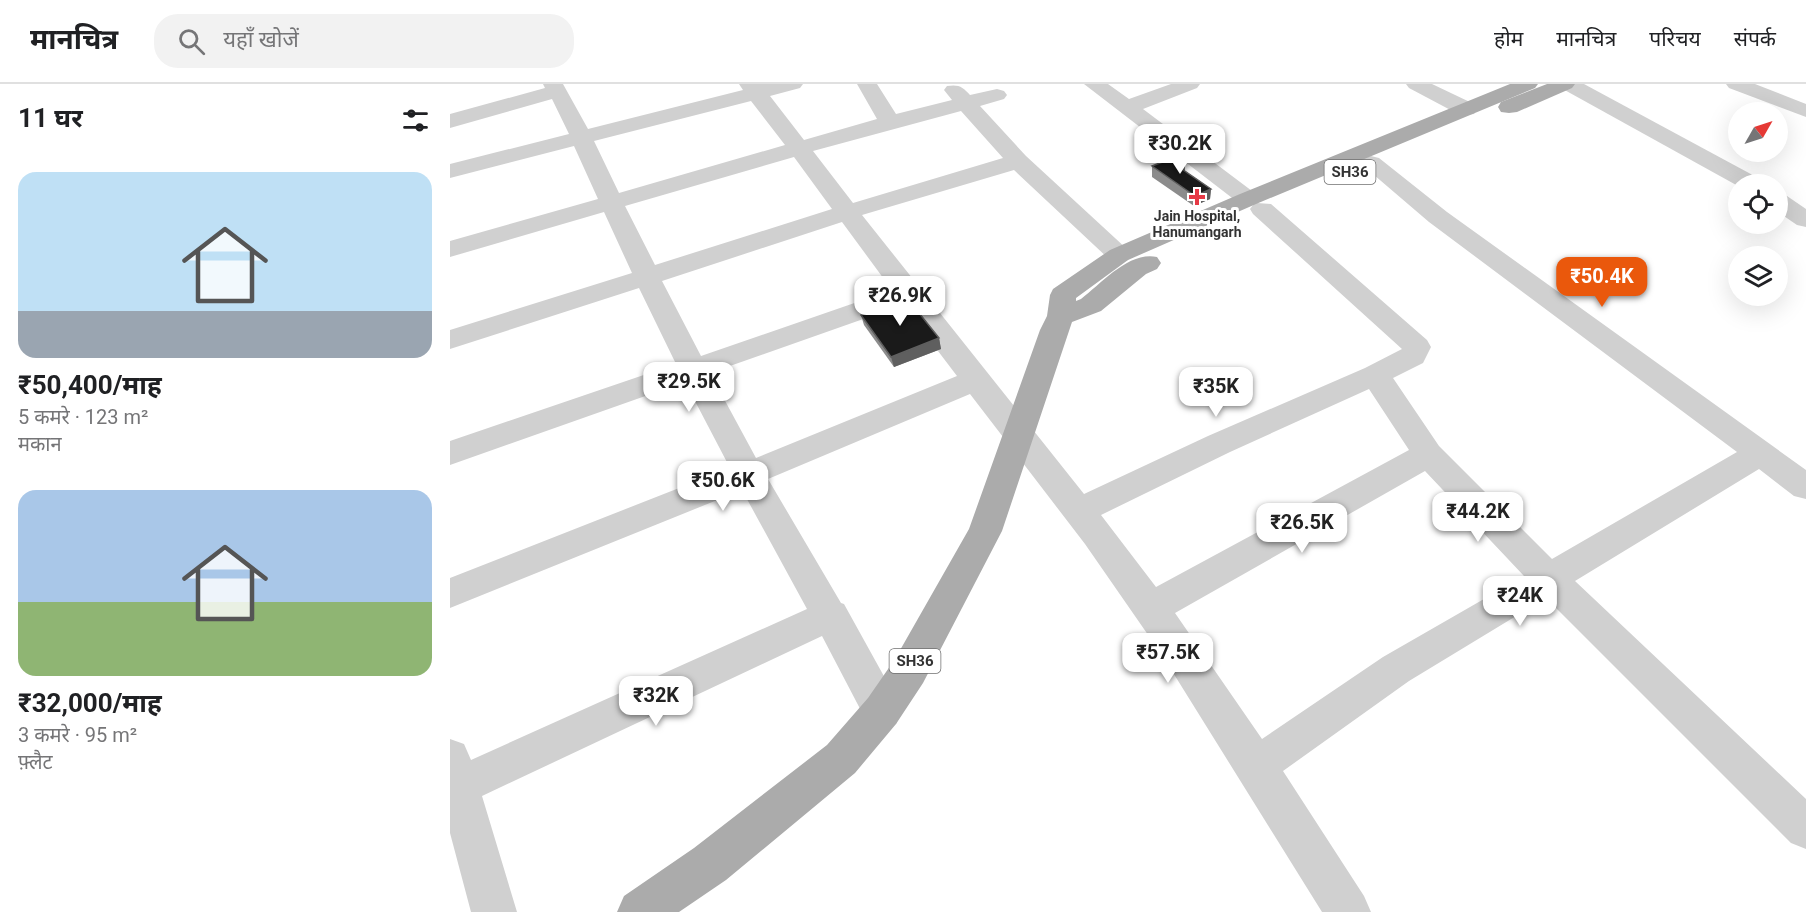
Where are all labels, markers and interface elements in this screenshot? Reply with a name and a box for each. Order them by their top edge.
search box [154,14,574,68]
text: मानचित्र [30,23,118,56]
icon: search [175,25,208,58]
text: यहाँ खोजें [223,27,299,52]
text: होम [1494,27,1523,51]
text: मानचित्र [1556,27,1616,51]
text: परिचय [1649,27,1701,51]
text: संपर्क [1734,27,1776,51]
north arrow [1728,102,1788,162]
map controls [1728,102,1788,306]
text: 11 घर [18,103,83,133]
icon: filters [399,104,432,137]
pin: ₹30.2K [1131,124,1229,175]
text: ₹30.2K [1148,131,1212,155]
road number: SH36 [1324,160,1376,184]
button: locate [1728,174,1788,234]
marker: Jain Hospital, Hanumangarh [1188,188,1206,206]
place label: Jain Hospital, Hanumangarh [1153,208,1242,240]
icon: home [171,211,279,319]
button: layers [1728,246,1788,306]
pin: ₹50.4K [1553,257,1651,308]
text: ₹50.4K [1570,264,1634,288]
pin: ₹26.9K [851,276,949,327]
text: ₹26.9K [868,283,932,307]
pin: ₹29.5K [640,362,738,413]
pin: ₹35K [1180,367,1252,418]
text: ₹29.5K [657,369,721,393]
text: ₹50,400/माह [18,370,162,400]
text: ₹35K [1193,374,1239,398]
text: 5 कमरे · 123 m² [18,405,148,429]
text: मकान [18,432,62,456]
pin: ₹50.6K [674,461,772,512]
text: ₹50.6K [691,468,755,492]
pin: ₹44.2K [1429,492,1527,543]
text: ₹44.2K [1446,499,1510,523]
pin: ₹26.5K [1253,503,1351,554]
text: ₹26.5K [1270,510,1334,534]
icon: home [171,529,279,637]
pin: ₹24K [1484,576,1556,627]
text: ₹24K [1497,583,1543,607]
pin: ₹57.5K [1119,633,1217,684]
text: ₹57.5K [1136,640,1200,664]
road number: SH36 [890,649,940,673]
pin: ₹32K [620,676,692,727]
text: ₹32K [633,683,679,707]
text: ₹32,000/माह [18,688,162,718]
text: 3 कमरे · 95 m² [18,723,137,747]
text: फ़्लैट [18,750,53,774]

